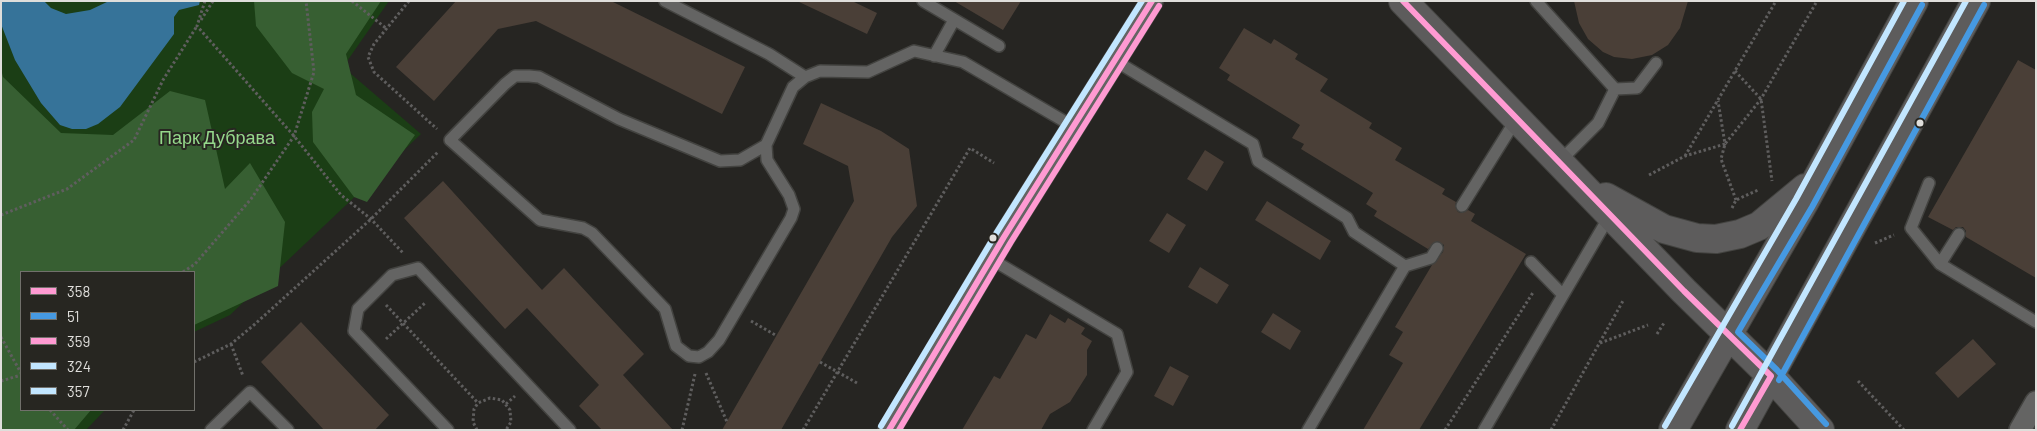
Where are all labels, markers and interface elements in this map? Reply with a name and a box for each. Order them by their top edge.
unlabelled marker [1915,118,1925,128]
park label: Парк Дубрава [159,127,275,149]
unlabelled marker [988,233,998,243]
legend [20,271,195,411]
text: 358 [67,282,90,300]
text: 51 [67,307,80,325]
text: 359 [67,332,90,350]
text: 324 [67,357,91,375]
text: 357 [67,382,90,400]

